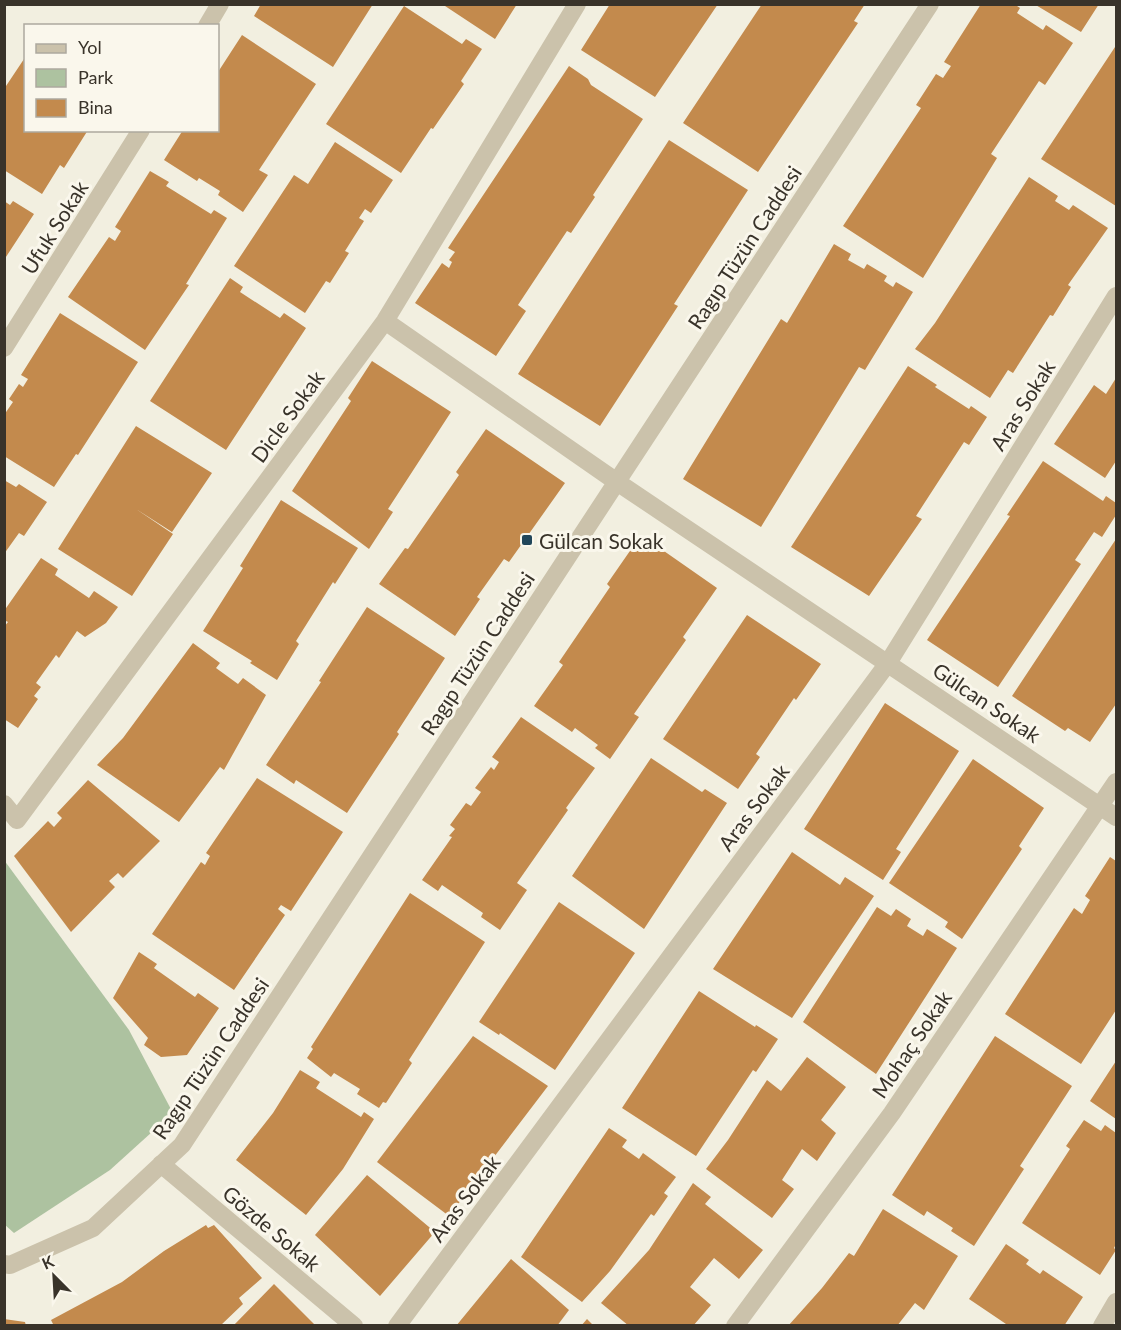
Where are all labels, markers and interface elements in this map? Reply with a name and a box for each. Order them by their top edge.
legend [24,24,219,132]
text: Yol [78,36,102,58]
text: Park [78,66,114,88]
text: Bina [78,96,113,118]
street label: Ragıp Tüzün Caddesi [682,161,806,333]
street label: Ufuk Sokak [15,175,93,278]
street label: Aras Sokak [984,355,1060,455]
street label: Dicle Sokak [245,365,329,467]
place label: Gülcan Sokak [539,528,664,553]
marker: Gülcan Sokak [520,533,534,547]
street label: Ragıp Tüzün Caddesi [415,567,539,739]
street label: Gülcan Sokak [928,657,1046,747]
street label: Aras Sokak [712,759,794,855]
street label: Ragıp Tüzün Caddesi [147,973,273,1143]
street label: Mohaç Sokak [866,985,956,1102]
street label: Aras Sokak [423,1150,505,1246]
street label: Gözde Sokak [218,1180,326,1276]
north arrow [24,1246,84,1306]
text: K [39,1251,58,1273]

